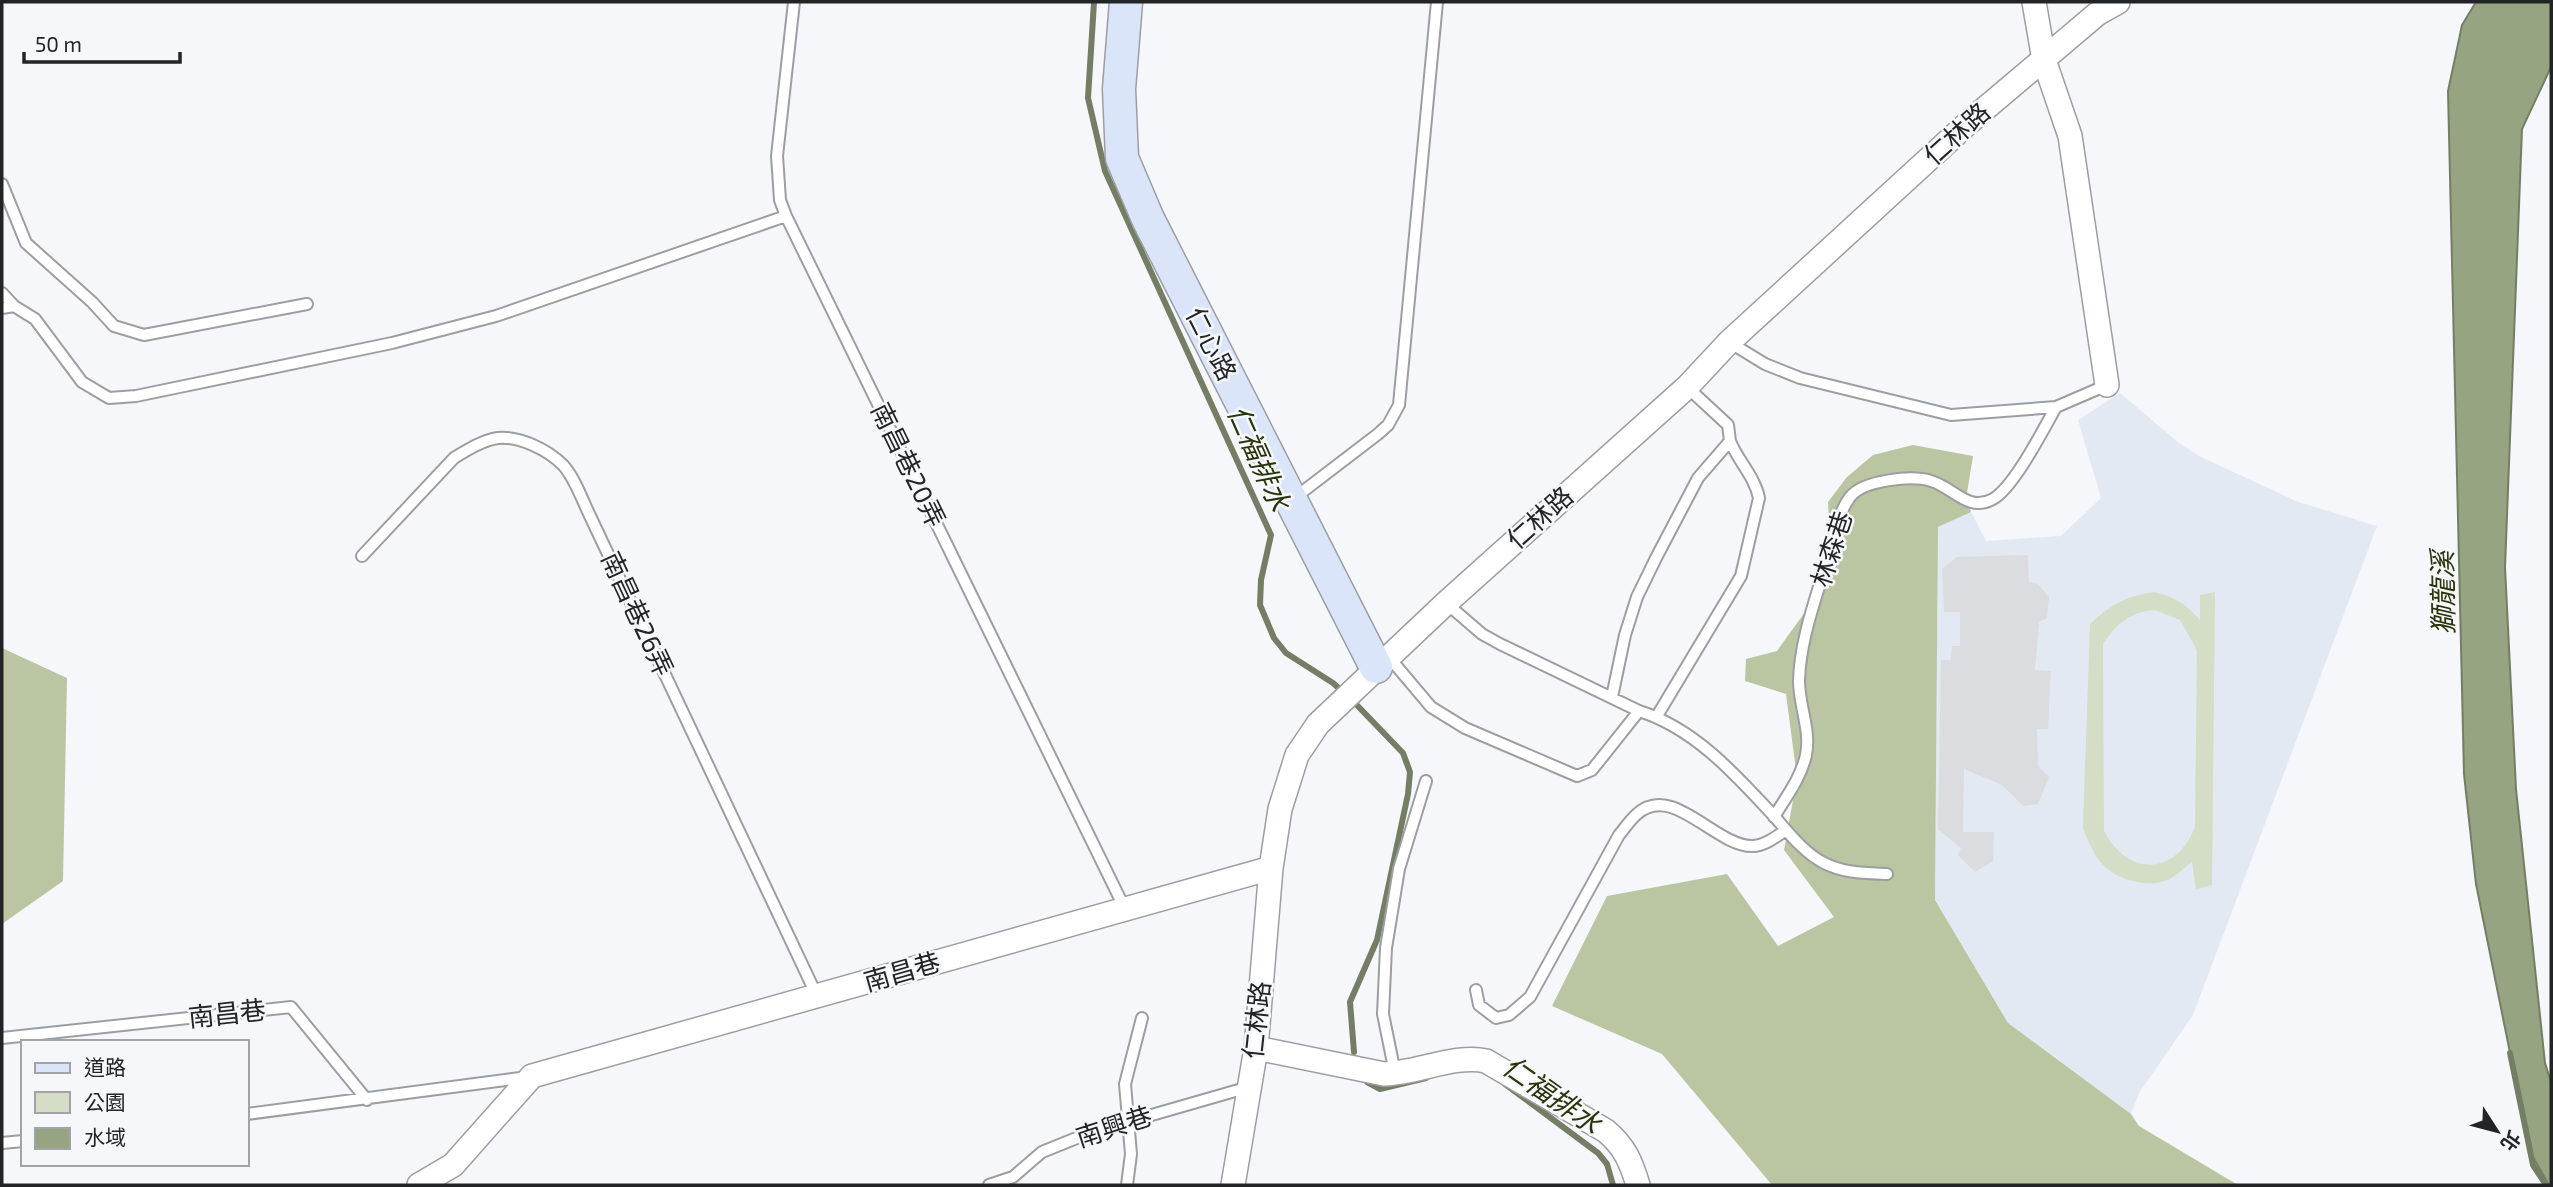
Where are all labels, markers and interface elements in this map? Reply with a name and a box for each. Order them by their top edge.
scale bar [24,21,180,65]
text: 50 m [35,31,82,56]
street label: 仁林路 [1917,95,1995,171]
street label: 仁心路 [1181,302,1244,385]
street label: 南昌巷20弄 [866,397,953,531]
water label: 仁福排水 [1222,400,1299,517]
street label: 仁林路 [1500,479,1578,555]
street label: 林森巷 [1804,507,1857,590]
street label: 南昌巷26弄 [596,546,681,680]
water label: 獅龍溪 [2424,547,2460,635]
street label: 南昌巷 [860,945,943,996]
street label: 仁林路 [1236,979,1275,1060]
street label: 南昌巷 [186,993,267,1032]
legend [21,1040,248,1166]
water label: 仁福排水 [1497,1048,1610,1141]
text: 道路 [84,1054,126,1079]
text: 公園 [84,1089,126,1114]
north arrow [2462,1096,2532,1166]
street label: 南興巷 [1072,1099,1155,1152]
text: 水域 [84,1124,126,1149]
text: 北 [2496,1127,2526,1156]

